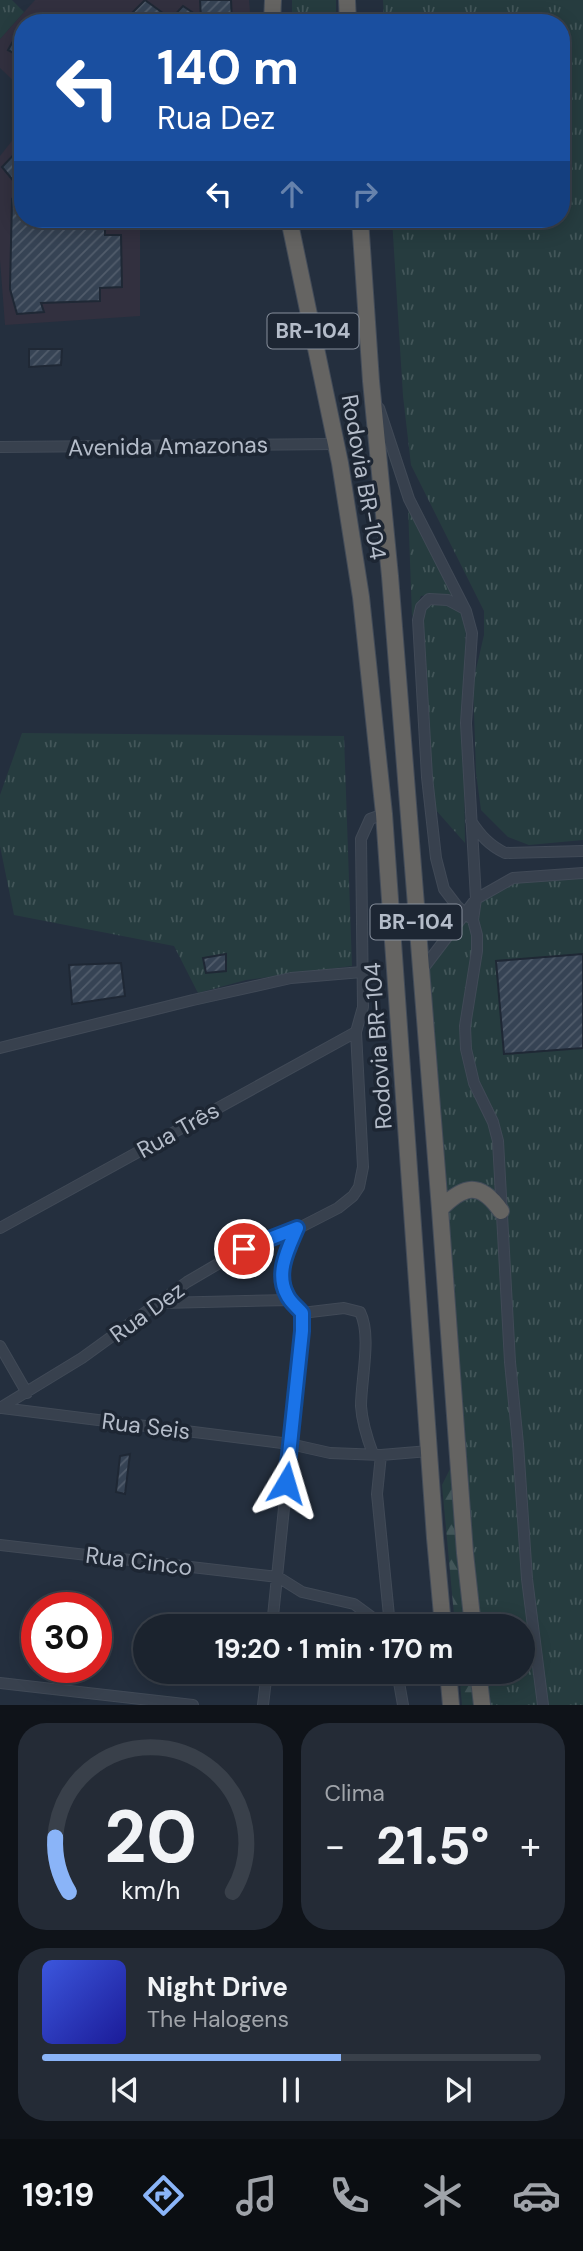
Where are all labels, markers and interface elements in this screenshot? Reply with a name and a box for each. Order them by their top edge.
text: 140 m [157,35,299,99]
icon: left [42,42,133,133]
text: Rua Dez [157,97,275,139]
icon: left [200,175,238,213]
icon: ahead [273,175,311,213]
icon: right [346,175,384,213]
road number: BR-104 [268,314,358,348]
street label: Rodovia BR-104 [335,392,393,562]
street label: Avenida Amazonas [68,429,268,463]
road number: BR-104 [370,904,462,940]
street label: Rodovia BR-104 [357,962,399,1130]
street label: Rua Três [131,1095,225,1165]
pin [214,1219,274,1279]
icon: arrive [225,1230,263,1268]
street label: Rua Dez [104,1275,190,1349]
street label: Rua Seis [100,1406,192,1446]
position arrow [249,1446,323,1520]
street label: Rua Cinco [84,1540,194,1582]
speed limit sign: 30 [21,1592,112,1683]
text: 19:20 · 1 min · 170 m [215,1632,453,1666]
text: Clima [325,1778,385,1808]
text: 20 [104,1791,197,1886]
text: 21.5° [376,1812,489,1880]
text: − [325,1821,345,1871]
text: + [520,1821,541,1871]
text: km/h [121,1874,180,1907]
text: Night Drive [147,1970,288,2004]
text: The Halogens [147,2004,289,2034]
icon: previous [106,2071,144,2109]
icon: pause [272,2071,310,2109]
icon: next [439,2071,477,2109]
icon: directions [139,2171,188,2220]
icon: music [232,2171,281,2220]
icon: phone [325,2171,374,2220]
icon: climate [418,2171,467,2220]
icon: car [512,2171,561,2220]
text: 19:19 [22,2174,94,2216]

